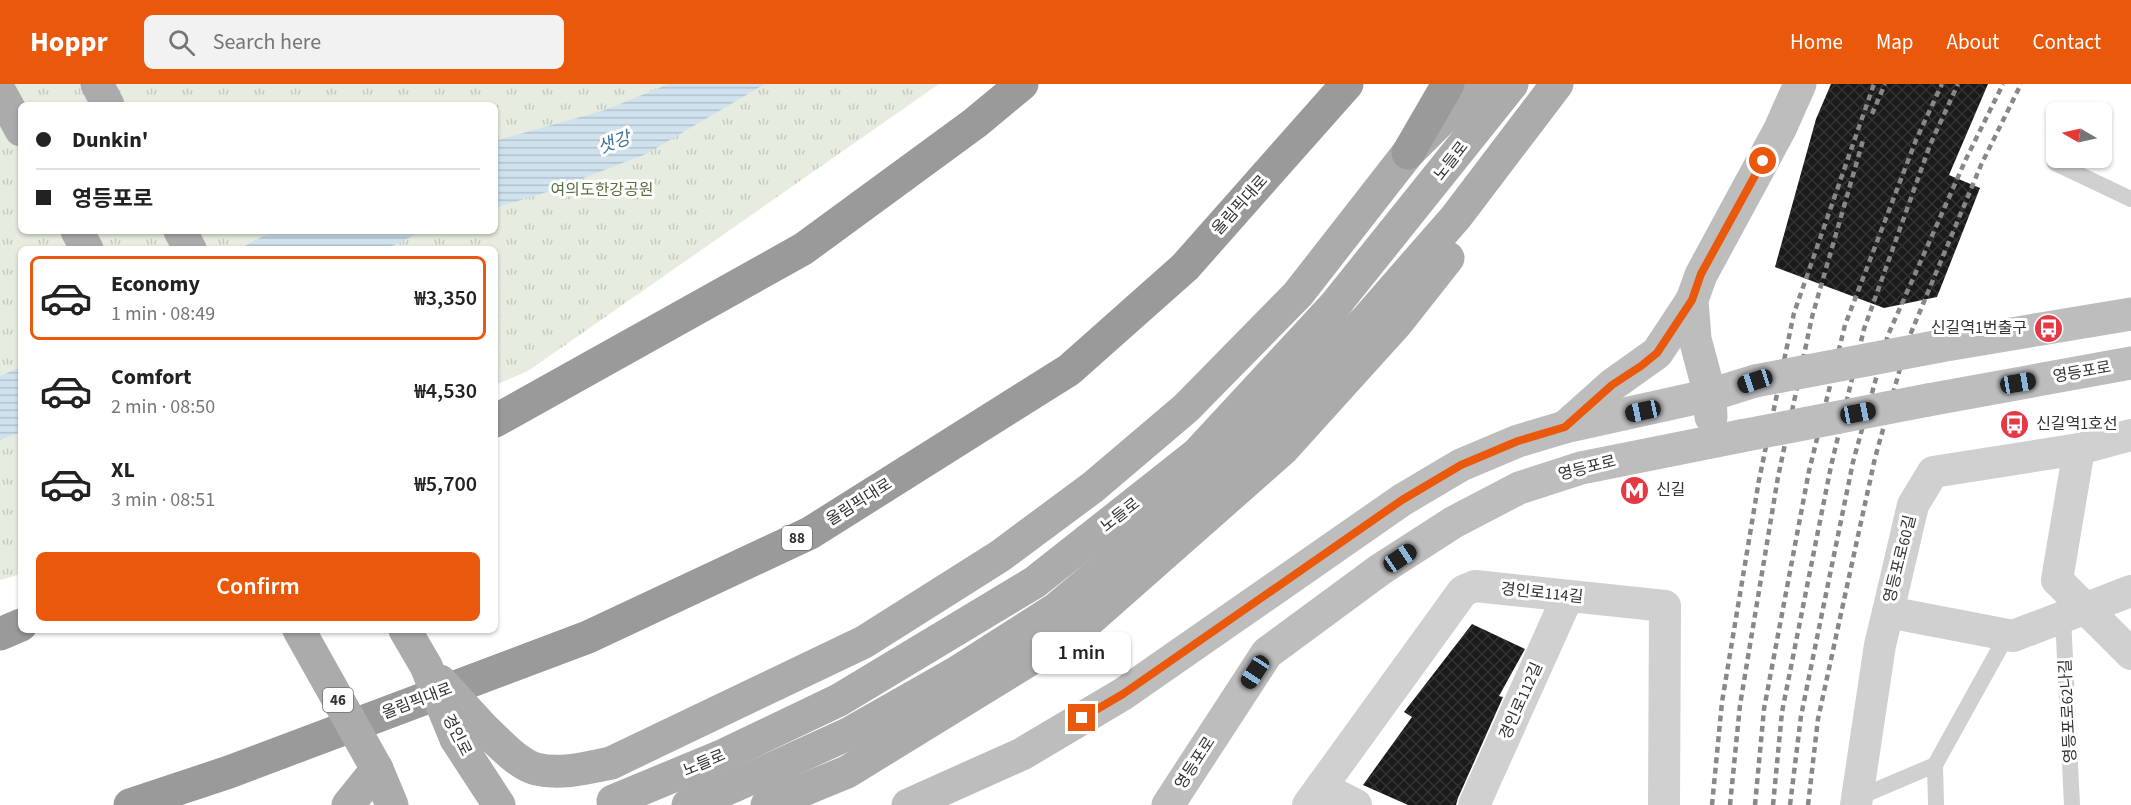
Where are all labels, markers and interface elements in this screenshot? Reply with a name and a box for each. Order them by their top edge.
search box [144,15,564,69]
text: Hoppr [30,22,108,62]
icon: search [165,26,198,59]
text: Search here [213,26,321,58]
text: Home [1790,27,1843,57]
text: Map [1876,27,1914,57]
text: About [1947,27,1999,57]
text: Contact [2032,27,2101,57]
north arrow [2046,102,2112,168]
map controls [2046,102,2112,168]
text: Dunkin' [72,124,148,156]
water label: 샛강 [594,125,636,160]
street label: 노들로 [1429,137,1473,185]
route start [1749,147,1776,174]
street label: 올림픽대로 [1207,170,1273,240]
park label: 여의도한강공원 [550,179,654,201]
text: 영등포로 [72,183,153,215]
text: Economy [111,268,200,300]
icon: car [39,271,93,325]
text: ₩3,350 [415,282,477,314]
text: 1 min · 08:49 [111,300,215,328]
bus stop icon: 신길역1번출구 [2032,312,2064,344]
place label: 신길역1번출구 [1931,317,2027,339]
street label: 영등포로 [2051,356,2113,388]
text: Comfort [111,361,192,393]
icon: car [39,364,93,418]
car [1735,367,1775,395]
car [1999,371,2037,395]
text: ₩4,530 [415,375,477,407]
text: 2 min · 08:50 [111,393,215,421]
car [1624,398,1662,424]
car [1839,401,1877,425]
bus stop icon: 신길역1호선 [1999,408,2031,440]
place label: 신길역1호선 [2036,413,2118,435]
street label: 영등포로 [1556,450,1618,486]
text: XL [111,454,135,486]
icon: car [39,457,93,511]
text: ₩5,700 [415,468,477,500]
street label: 올림픽대로 [822,473,896,531]
metro station icon: 신길 [1619,474,1651,506]
place label: 신길 [1656,479,1685,501]
text: 3 min · 08:51 [111,486,215,514]
street label: 노들로 [1096,493,1144,537]
street label: 영등포로60길 [1878,513,1922,605]
road number: 88 [782,526,812,550]
car [1380,540,1420,576]
button: Confirm [36,552,480,621]
street label: 경인로114길 [1500,578,1584,608]
callout: 1 min [1032,631,1132,673]
text: 1 min [1058,639,1105,667]
car [1238,652,1272,692]
street label: 영등포로62나길 [2054,658,2082,764]
street label: 경인로112길 [1494,659,1548,743]
street label: 올림픽대로 [379,677,456,724]
road number: 46 [323,688,353,712]
route end [1068,704,1095,731]
street label: 경인로 [437,710,477,760]
street label: 영등포로 [1170,732,1220,794]
street label: 노들로 [679,744,729,782]

